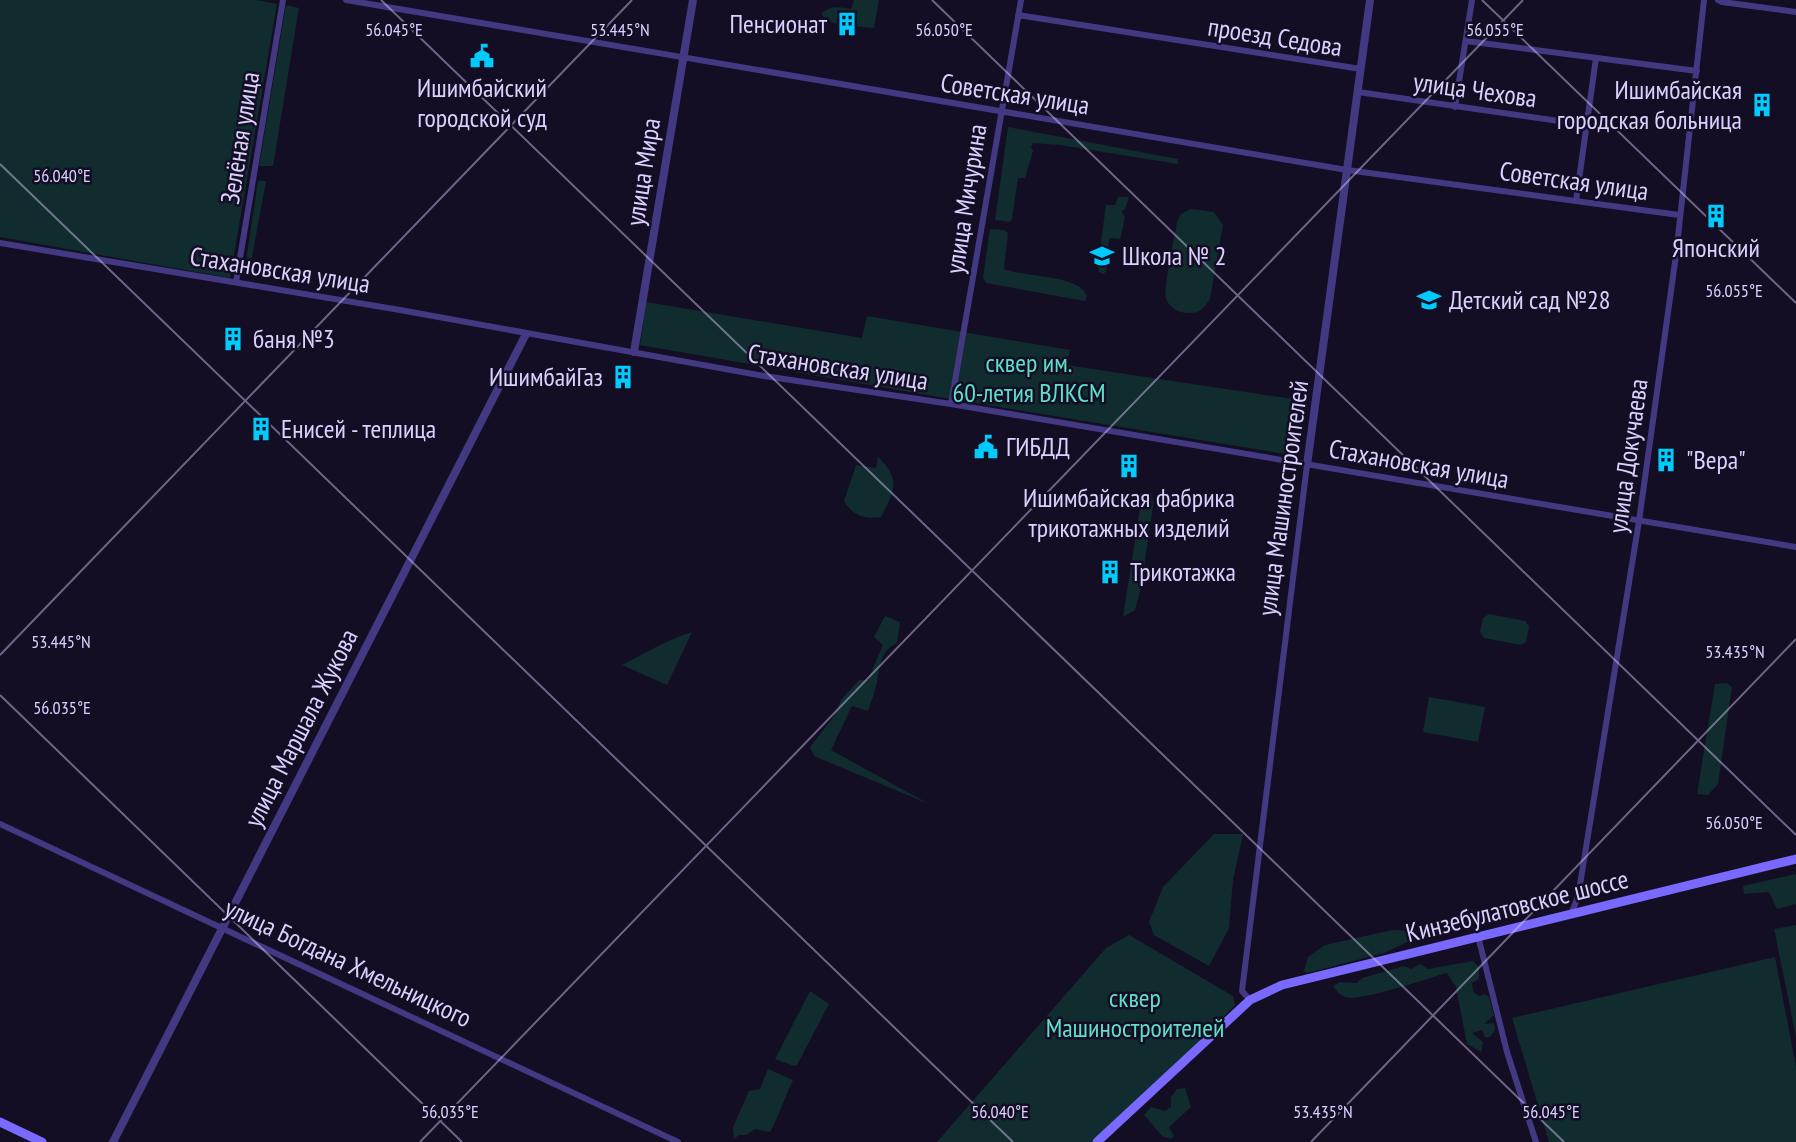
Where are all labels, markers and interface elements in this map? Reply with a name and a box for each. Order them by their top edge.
place label: Пенсионат [729,7,828,40]
building icon: Пенсионат [833,10,861,38]
street label: проезд Седова [1206,10,1345,63]
text: 56.045°E [365,18,423,41]
text: 53.445°N [590,18,650,41]
text: 56.050°E [915,18,973,41]
text: 56.055°E [1466,18,1524,41]
public building icon: Ишимбайский городской суд [468,42,496,70]
street label: Советская улица [938,65,1092,122]
street label: улица Чехова [1411,65,1539,114]
street label: Зелёная улица [213,69,266,206]
place label: Ишимбайский городской суд [417,71,547,134]
place label: Ишимбайская городская больница [1557,73,1742,136]
building icon: Ишимбайская городская больница [1748,91,1776,119]
street label: улица Мира [618,116,667,228]
street label: улица Мичурина [937,122,994,276]
street label: Советская улица [1497,154,1651,207]
text: 56.040°E [33,164,91,187]
building icon: Японский [1702,202,1730,230]
place label: Японский [1672,231,1760,264]
street label: Стахановская улица [188,239,372,300]
place label: Школа № 2 [1122,239,1226,272]
school or university icon: Школа № 2 [1088,242,1116,270]
text: 56.055°E [1705,279,1763,302]
place label: Детский сад №28 [1449,283,1611,316]
school or university icon: Детский сад №28 [1415,286,1443,314]
place label: баня №3 [253,322,335,355]
building icon: баня №3 [219,325,247,353]
street label: Стахановская улица [746,336,930,397]
park label: сквер им. 60-летия ВЛКСМ [952,346,1106,409]
place label: ИшимбайГаз [489,360,603,393]
building icon: ИшимбайГаз [609,363,637,391]
street label: улица Докучаева [1600,377,1655,535]
street label: улица Машиностроителей [1250,378,1315,618]
place label: Енисей - теплица [281,412,436,445]
building icon: Енисей - теплица [247,415,275,443]
place label: ГИБДД [1006,430,1070,463]
street label: Стахановская улица [1327,431,1512,496]
public building icon: ГИБДД [972,433,1000,461]
place label: "Вера" [1686,443,1746,476]
building icon: "Вера" [1652,446,1680,474]
building icon: Ишимбайская фабрика трикотажных изделий [1115,452,1143,480]
place label: Ишимбайская фабрика трикотажных изделий [1023,481,1235,544]
place label: Трикотажка [1130,555,1236,588]
building icon: Трикотажка [1096,558,1124,586]
street label: улица Маршала Жукова [236,623,365,832]
text: 53.445°N [31,630,91,653]
text: 53.435°N [1705,640,1765,663]
text: 56.035°E [33,696,91,719]
text: 56.050°E [1705,811,1763,834]
street label: Кинзебулатовское шоссе [1402,862,1632,949]
street label: улица Богдана Хмельницкого [220,891,477,1034]
park label: сквер Машиностроителей [1046,981,1224,1044]
text: 56.035°E [421,1100,479,1123]
text: 56.040°E [971,1100,1029,1123]
text: 53.435°N [1293,1100,1353,1123]
text: 56.045°E [1522,1100,1580,1123]

